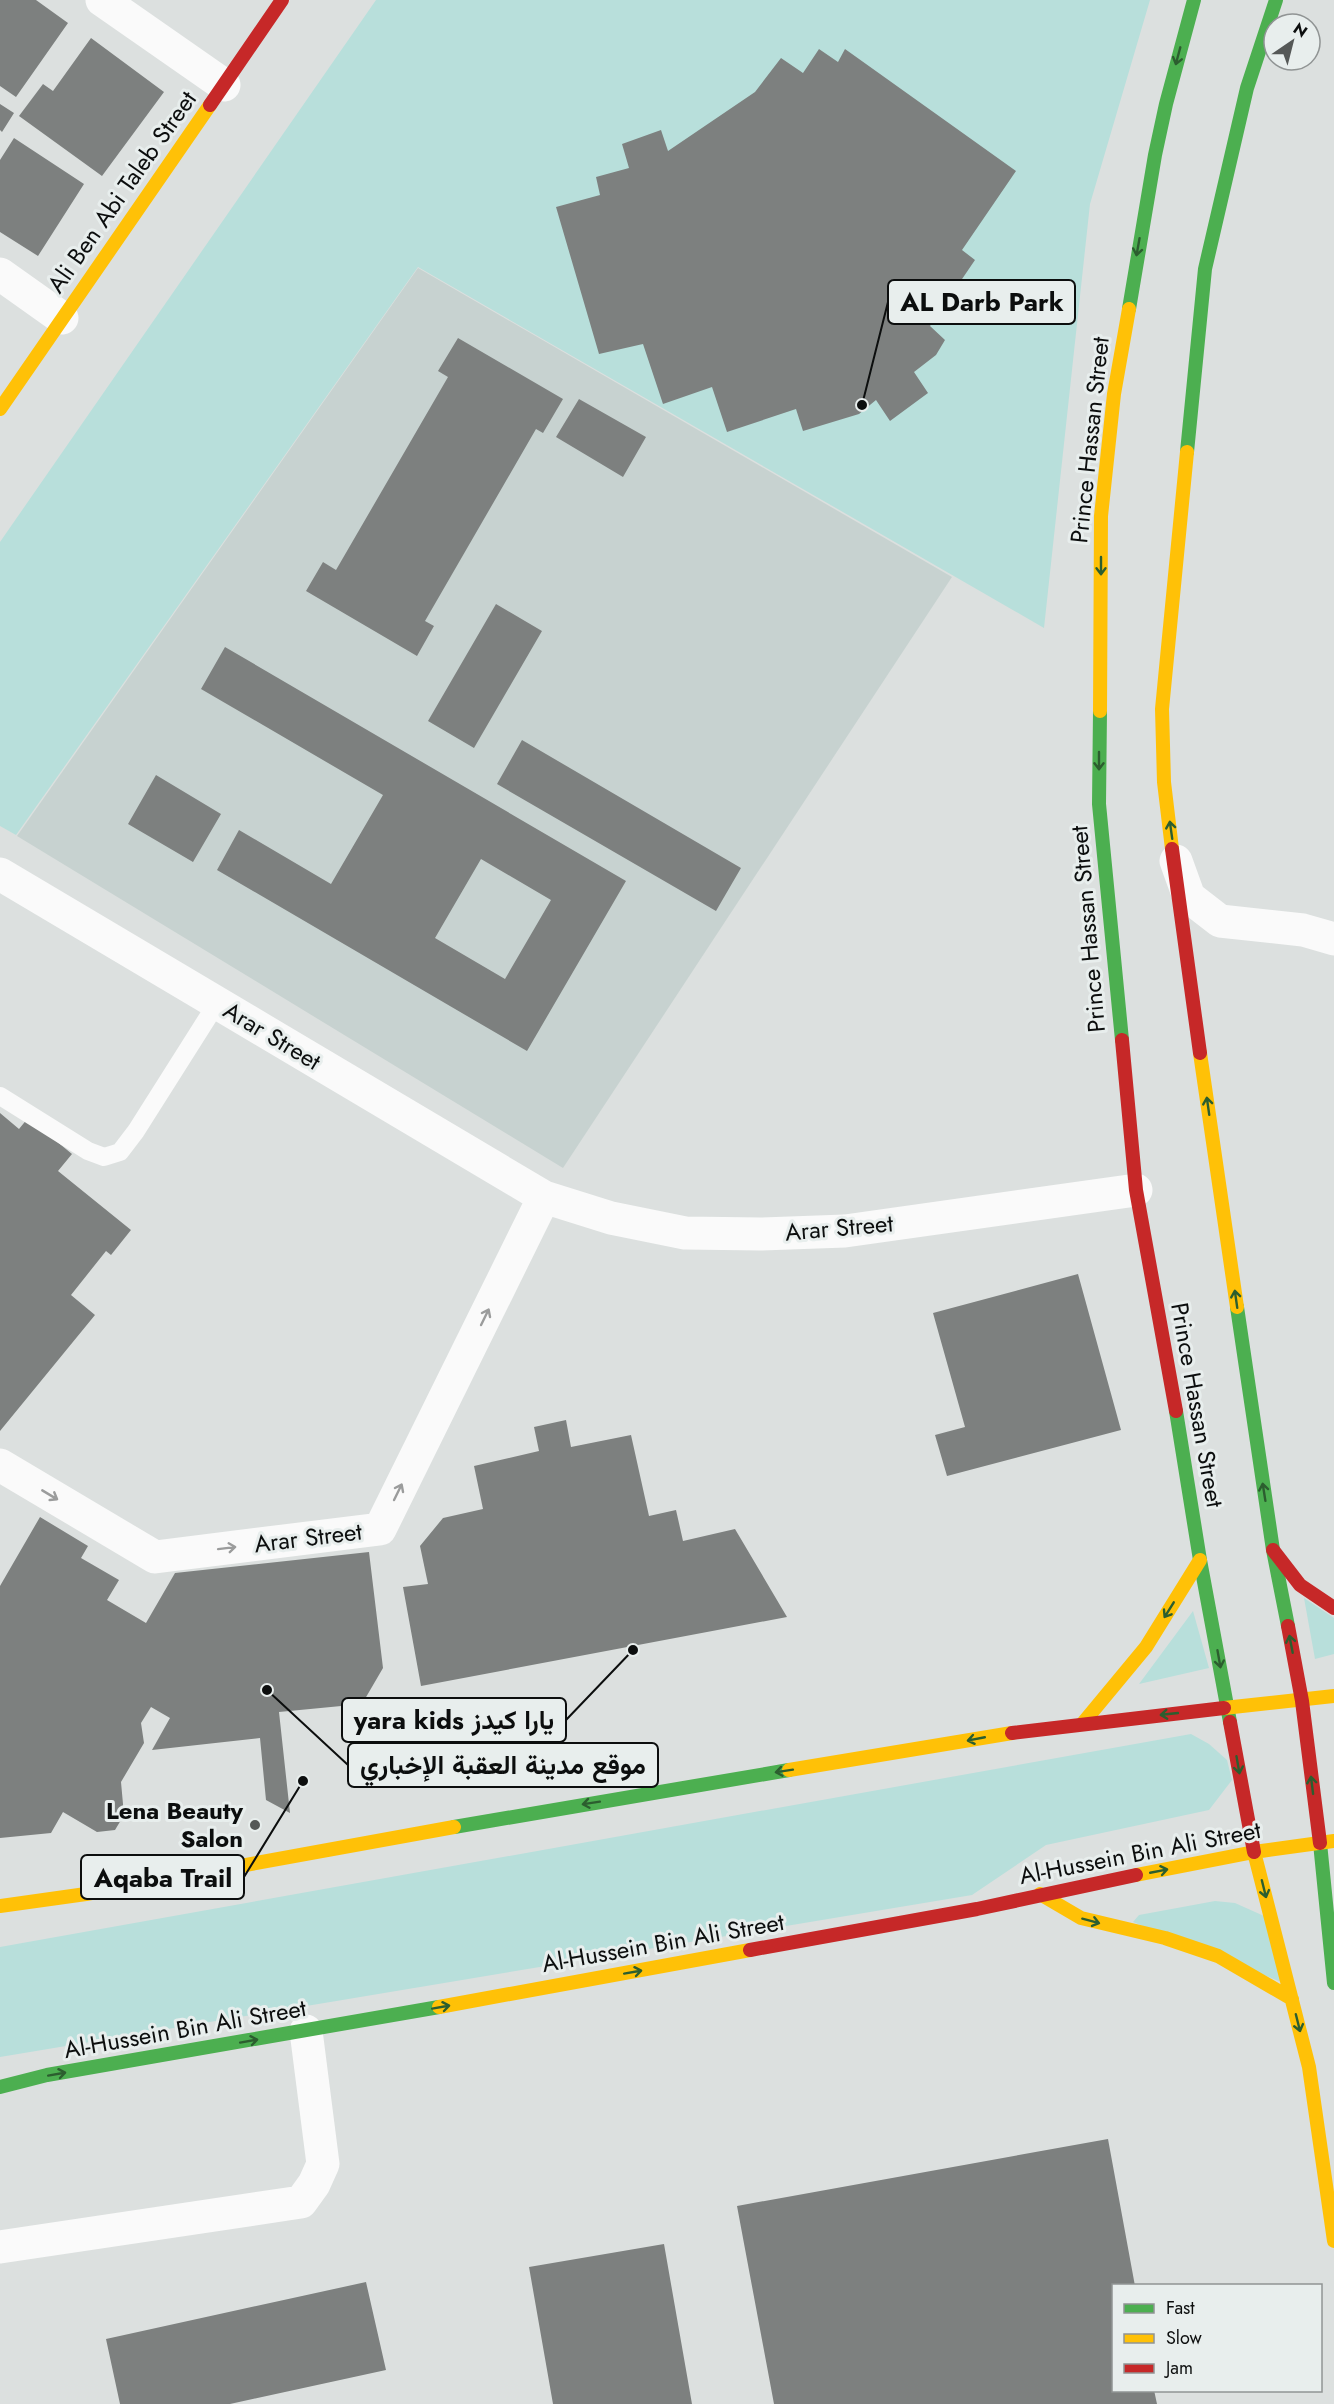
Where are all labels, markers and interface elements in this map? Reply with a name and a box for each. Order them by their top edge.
north arrow [1262,12,1322,72]
text: N [1289,17,1312,43]
one-way arrow [1172,47,1184,66]
street label: Ali Ben Abi Taleb Street [39,83,205,300]
one-way arrow [1133,237,1144,257]
callout: AL Darb Park [888,280,1075,324]
text: AL Darb Park [899,283,1064,321]
street label: Prince Hassan Street [1061,335,1118,545]
one-way arrow [1095,555,1107,575]
one-way arrow [1093,750,1105,770]
one-way arrow [1166,820,1177,840]
street label: Prince Hassan Street [1061,824,1114,1034]
street label: Arar Street [217,993,328,1079]
one-way arrow [1202,1097,1213,1117]
street label: Arar Street [783,1205,895,1250]
one-way arrow [1230,1290,1241,1310]
street label: Prince Hassan Street [1162,1300,1233,1510]
one-way arrow [480,1309,491,1327]
one-way arrow [393,1483,404,1501]
one-way arrow [1259,1483,1270,1503]
one-way arrow [41,1489,58,1501]
street label: Arar Street [252,1514,364,1561]
one-way arrow [217,1542,237,1553]
one-way arrow [1162,1601,1174,1618]
one-way arrow [1285,1634,1296,1654]
one-way arrow [1214,1649,1225,1668]
callout: yara kids يارا كيدز [342,1698,566,1742]
text: yara kids يارا كيدز [353,1701,554,1739]
one-way arrow [1160,1709,1180,1720]
one-way arrow [967,1734,986,1745]
callout: موقع مدينة العقبة الإخباري [348,1743,658,1787]
text: موقع مدينة العقبة الإخباري [360,1746,646,1787]
one-way arrow [1233,1755,1244,1774]
one-way arrow [774,1766,794,1777]
one-way arrow [1307,1775,1318,1795]
place label: Lena Beauty Salon [106,1793,243,1856]
one-way arrow [582,1797,602,1808]
street label: Al-Hussein Bin Ali Street [1016,1812,1264,1893]
marker: Lena Beauty Salon [248,1818,262,1832]
callout: Aqaba Trail [81,1855,244,1899]
text: Aqaba Trail [93,1859,232,1897]
one-way arrow [1149,1865,1169,1876]
one-way arrow [1258,1879,1270,1898]
street label: Al-Hussein Bin Ali Street [539,1904,787,1981]
one-way arrow [1082,1916,1101,1928]
one-way arrow [623,1966,642,1977]
street label: Al-Hussein Bin Ali Street [61,1990,309,2067]
one-way arrow [431,2001,450,2012]
one-way arrow [1292,2013,1304,2032]
one-way arrow [239,2035,258,2046]
one-way arrow [47,2068,66,2079]
legend [1112,2284,1322,2392]
text: Fast [1166,2295,1195,2321]
text: Slow [1166,2325,1203,2351]
text: Jam [1164,2355,1193,2381]

